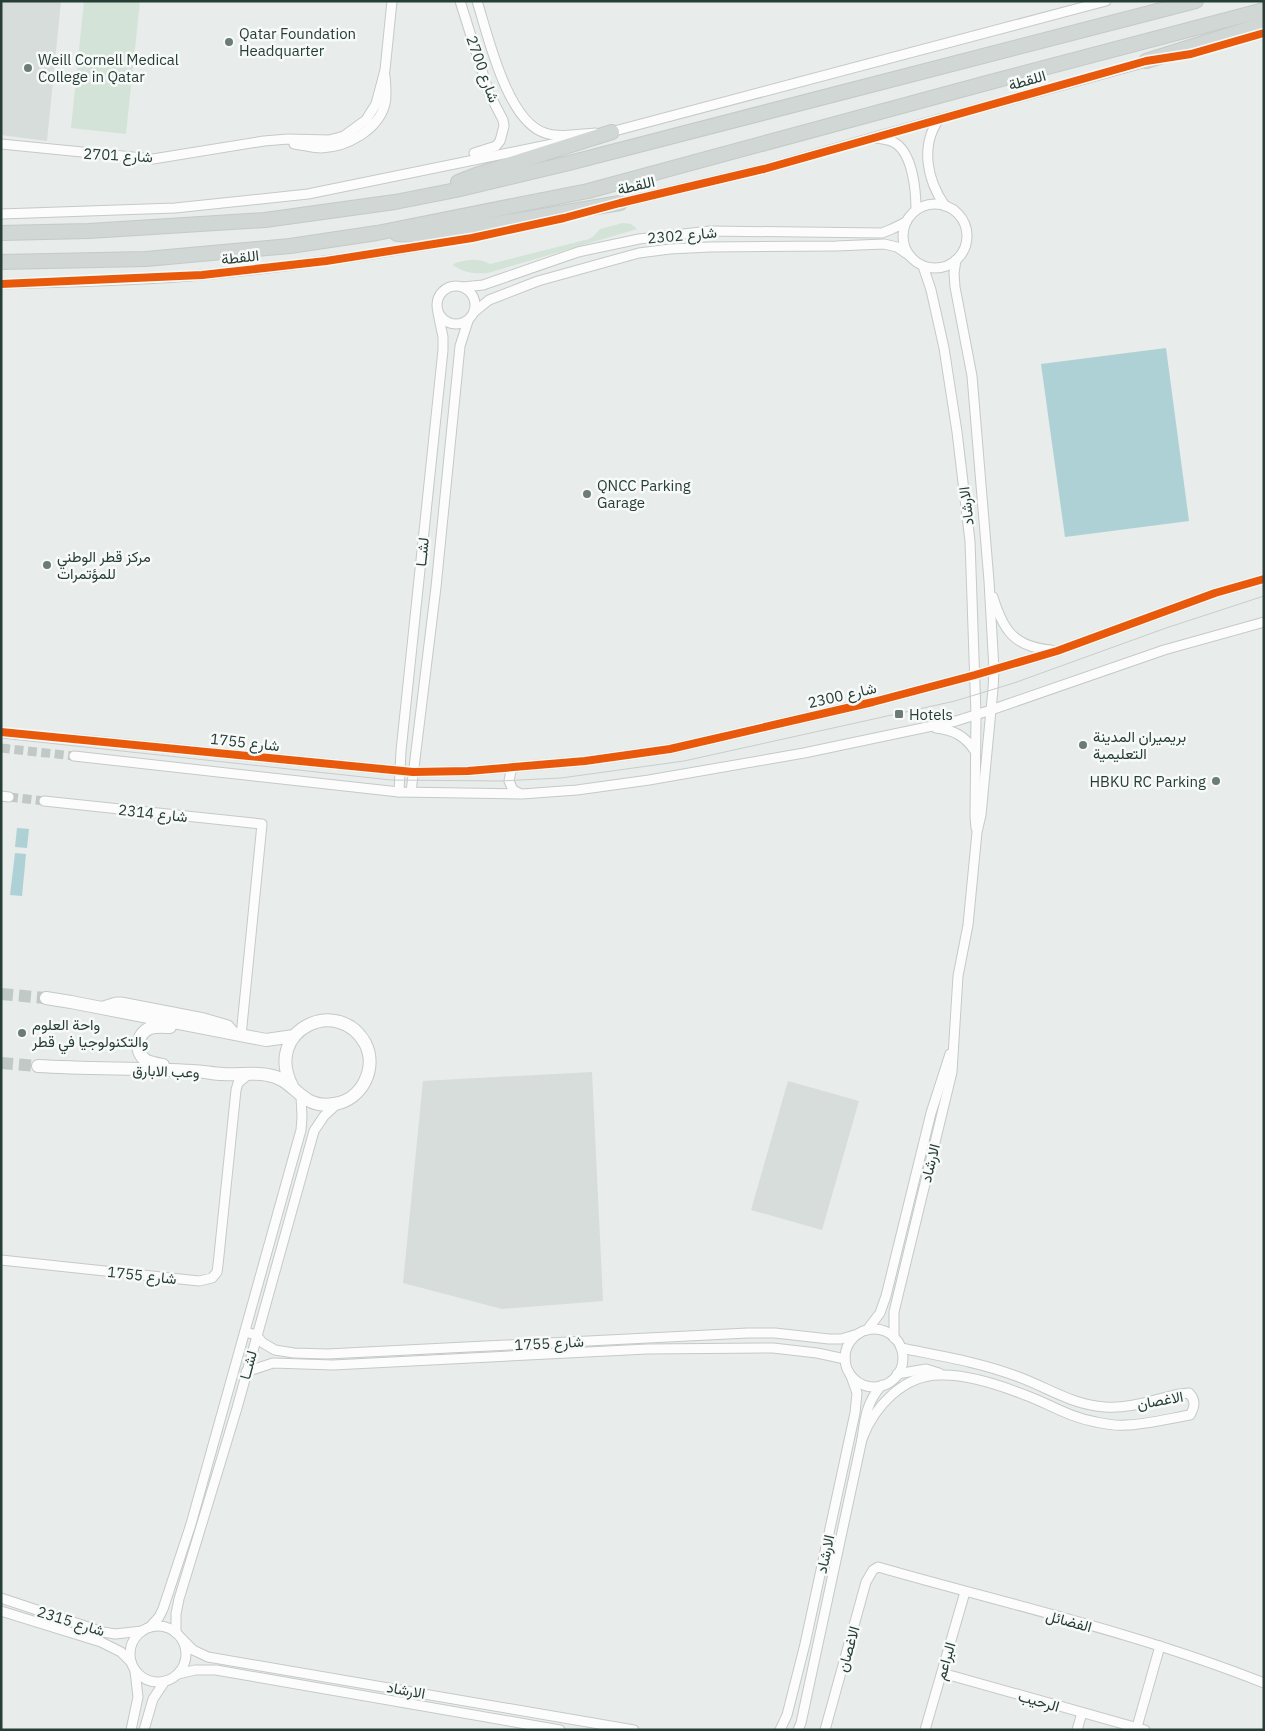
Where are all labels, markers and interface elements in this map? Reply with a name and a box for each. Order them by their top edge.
place label: Qatar Foundation Headquarter [239,24,356,60]
street label: شارع 2700 [460,33,504,106]
marker: Qatar Foundation Headquarter [223,36,235,48]
place label: Weill Cornell Medical College in Qatar [38,50,179,86]
marker: Weill Cornell Medical College in Qatar [22,62,34,74]
street label: اللقطة [1006,66,1048,94]
street label: شارع 2701 [83,144,153,168]
street label: اللقطة [615,171,657,199]
street label: شارع 2302 [646,222,718,249]
street label: اللقطة [220,246,260,268]
place label: QNCC Parking Garage [597,476,691,512]
street label: الارشاد [954,486,978,526]
marker: QNCC Parking Garage [581,488,593,500]
street label: لشــا [411,536,433,568]
place label: مركز قطر الوطني للمؤتمرات [57,547,151,583]
marker: مركز قطر الوطني للمؤتمرات [41,559,53,571]
street label: شارع 2300 [806,678,879,714]
place label: Hotels [909,705,953,724]
marker: Hotels [893,708,905,720]
place label: بريميران المدينة التعليمية [1093,727,1186,763]
street label: شارع 1755 [209,729,281,757]
marker: بريميران المدينة التعليمية [1077,739,1089,751]
place label: HBKU RC Parking [1090,772,1206,791]
marker: HBKU RC Parking [1210,775,1222,787]
street label: شارع 2314 [117,800,189,828]
place label: واحة العلوم والتكنولوجيا في قطر [31,1015,148,1055]
marker: واحة العلوم والتكنولوجيا في قطر [16,1027,28,1039]
street label: وعب الابارق [132,1060,200,1082]
street label: الارشاد [916,1142,944,1184]
street label: شارع 1755 [106,1262,178,1290]
street label: شارع 1755 [514,1332,585,1356]
street label: لشــا [235,1348,261,1382]
street label: الاغصان [1135,1387,1185,1413]
street label: الارشاد [812,1533,838,1575]
street label: شارع 2315 [34,1602,107,1642]
street label: الفضائل [1044,1606,1094,1636]
street label: الاغصان [832,1624,864,1674]
street label: البراعم [931,1640,960,1682]
street label: الارشاد [385,1677,427,1703]
street label: الرحيب [1016,1686,1062,1716]

